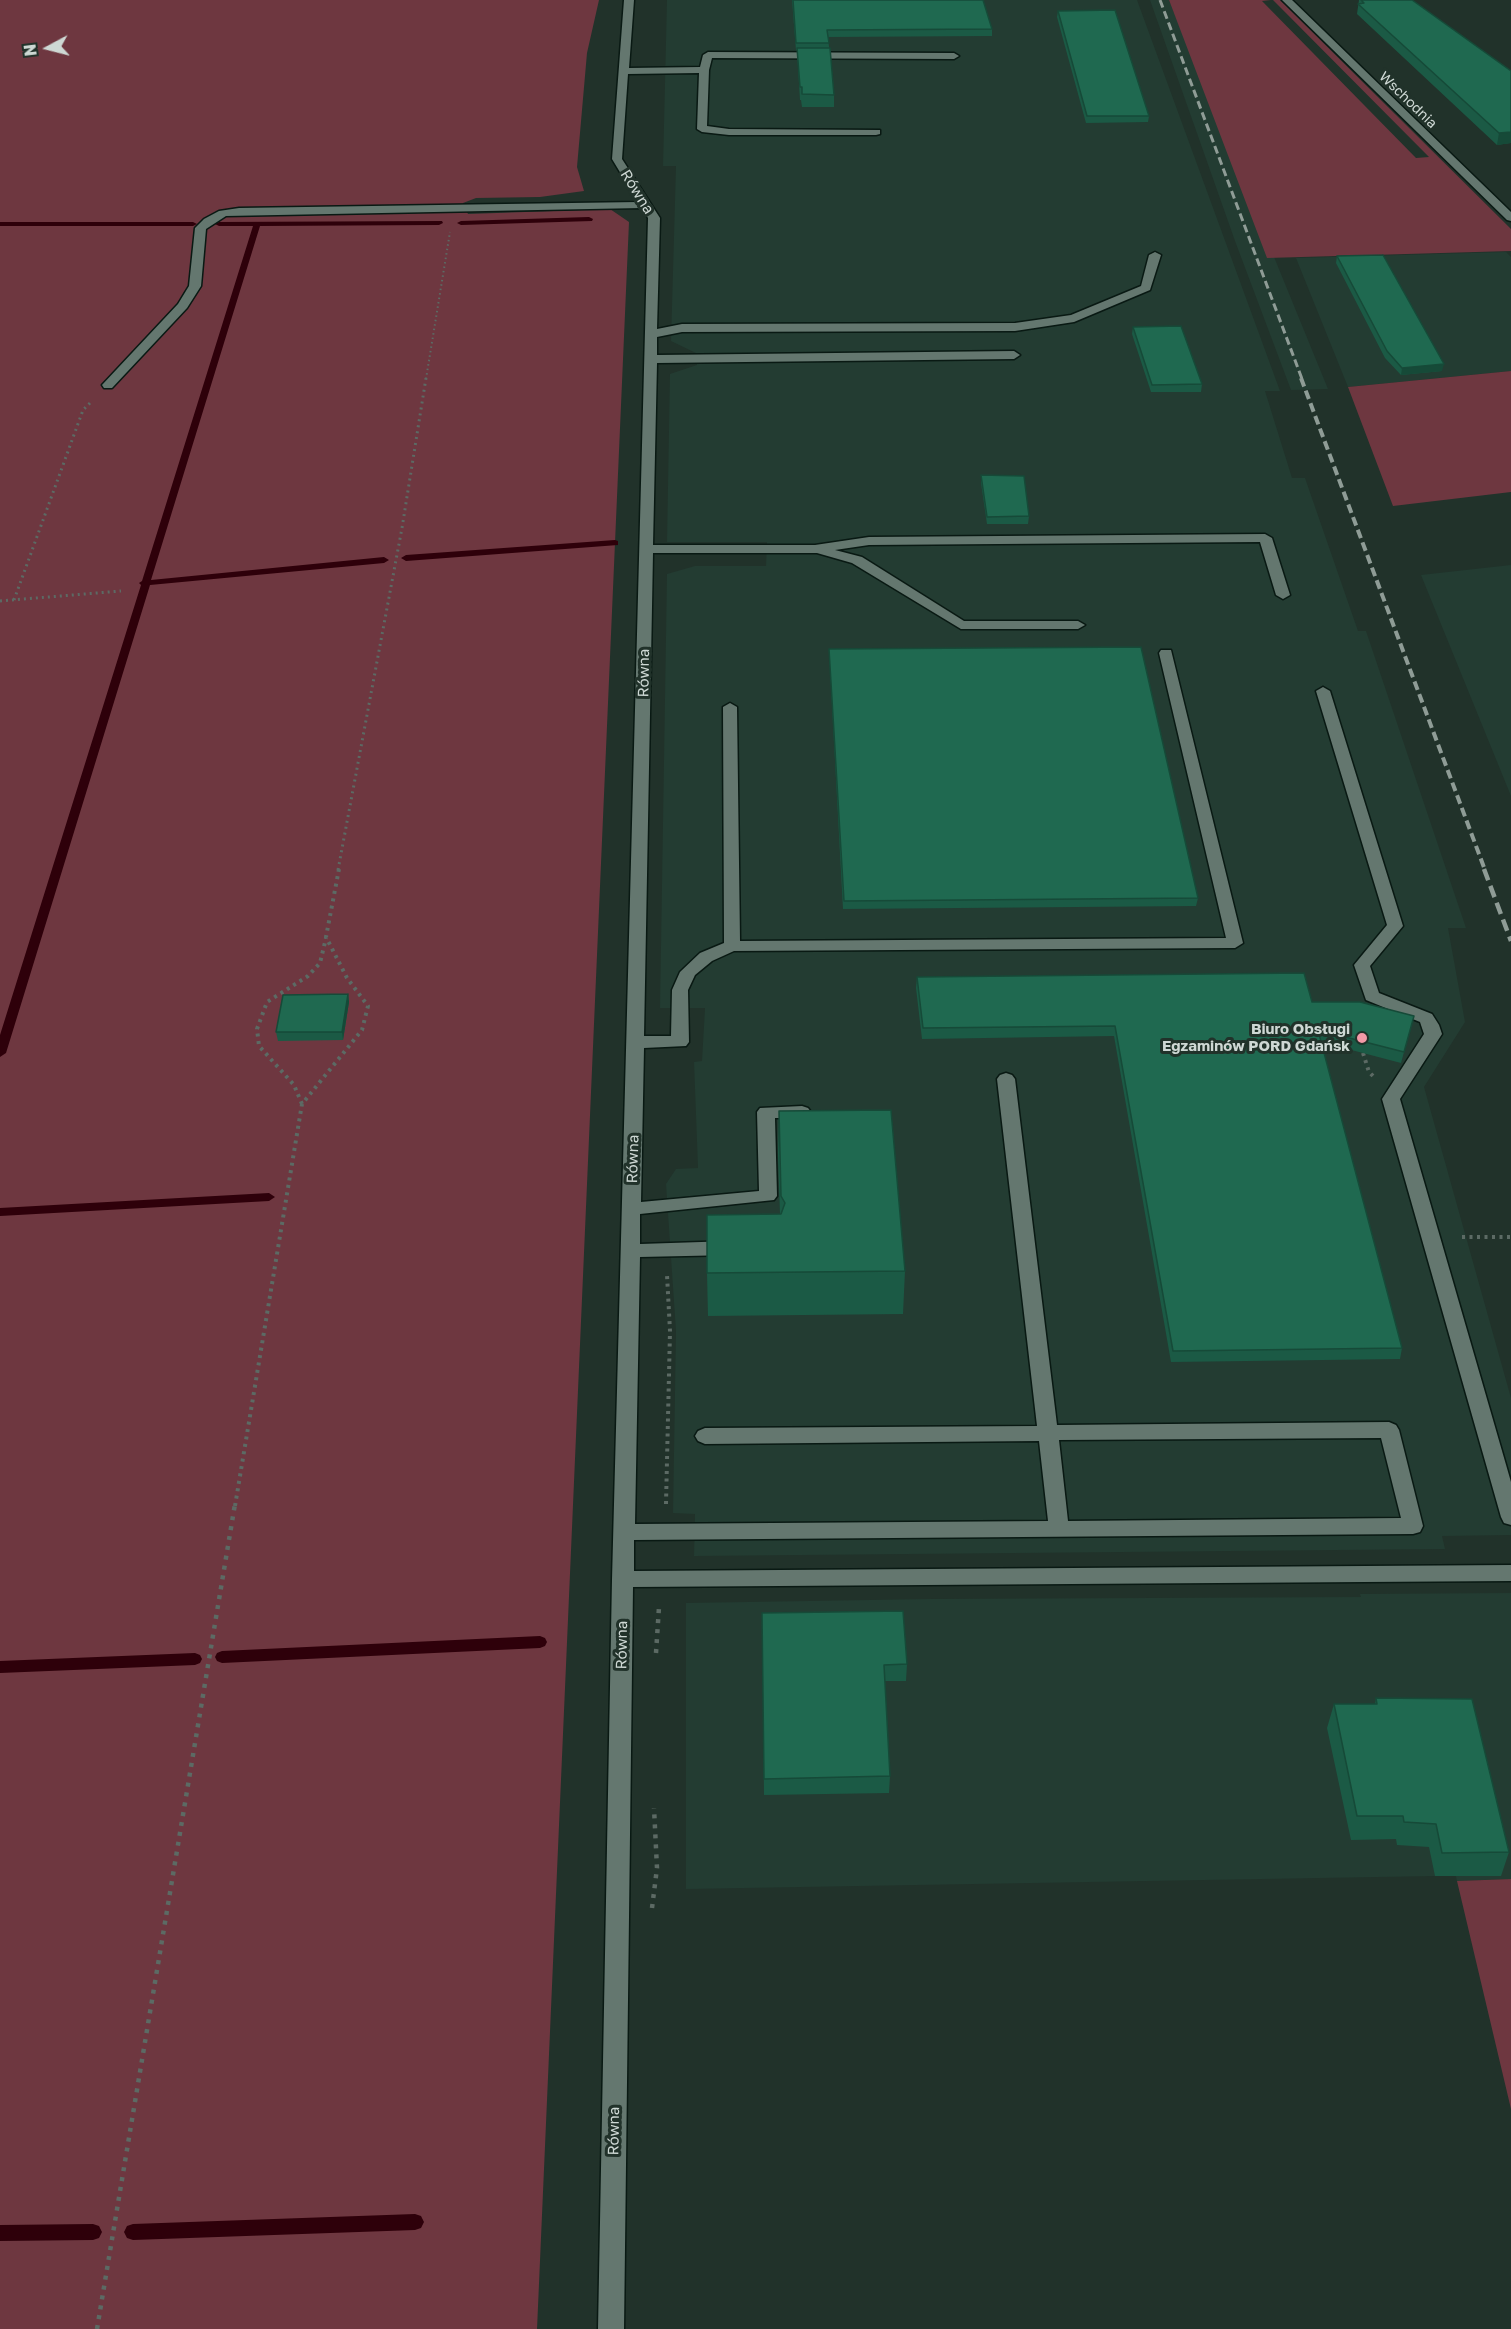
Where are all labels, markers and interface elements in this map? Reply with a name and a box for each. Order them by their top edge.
north arrow [18,18,78,78]
text: N [19,43,41,57]
street label: Wschodnia [1376,68,1440,132]
street label: Równa [616,167,658,217]
street label: Równa [635,648,653,698]
place label: Biuro Obsługi Egzaminów PORD Gdańsk [1162,1020,1350,1055]
marker: Biuro Obsługi Egzaminów PORD Gdańsk [1355,1031,1369,1045]
street label: Równa [623,1134,643,1184]
street label: Równa [613,1620,631,1670]
street label: Równa [605,2106,623,2156]

